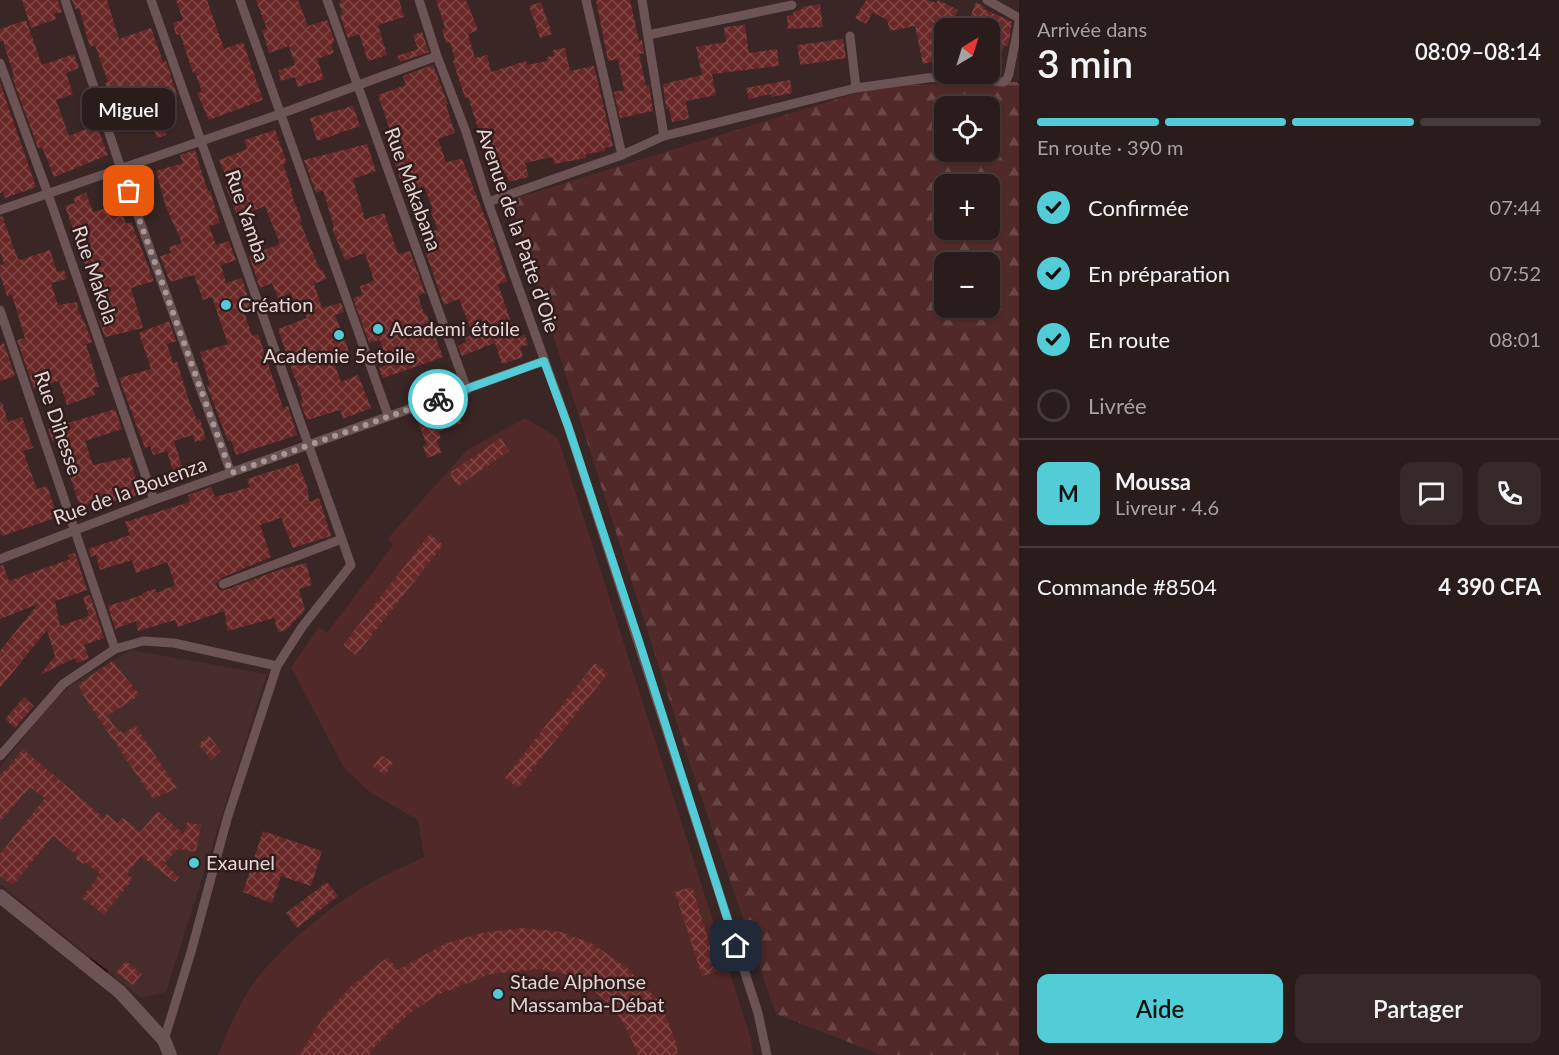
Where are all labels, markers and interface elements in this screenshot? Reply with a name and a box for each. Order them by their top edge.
text: Arrivée dans [1037,17,1147,41]
north arrow [934,18,1000,84]
map controls [934,18,1000,318]
text: 08:09–08:14 [1415,38,1541,65]
text: 3 min [1037,40,1133,86]
callout: Miguel [82,89,176,131]
button: locate [934,96,1000,162]
text: Miguel [98,97,159,121]
street label: Rue Makabana [381,124,447,254]
street label: Avenue de la Patte d'Oie [473,124,565,335]
text: En route · 390 m [1037,135,1183,159]
pin [103,165,154,216]
street label: Rue Yamba [221,166,275,265]
icon: bag [112,174,145,207]
button: + [934,174,1000,240]
icon: check [1037,191,1070,224]
text: Confirmée [1088,194,1189,221]
text: 07:44 [1490,195,1541,219]
street label: Rue Makola [68,222,124,327]
button: − [934,252,1000,318]
icon: check [1037,257,1070,290]
text: En préparation [1088,260,1230,287]
text: 07:52 [1490,261,1541,285]
place label: Création [238,292,313,316]
marker: Création [219,298,233,312]
place label: Academi étoile [390,316,520,340]
marker: Academi étoile [371,322,385,336]
icon: check [1037,323,1070,356]
text: En route [1088,326,1170,353]
text: 08:01 [1490,327,1541,351]
marker: Academie 5etoile [332,328,346,342]
place label: Academie 5etoile [263,343,415,367]
street label: Rue Dihesse [30,368,88,478]
courier [408,369,468,429]
icon: bike [422,383,455,416]
text: Livrée [1088,392,1147,419]
street label: Rue de la Bouenza [50,451,210,529]
button: chat [1400,462,1463,525]
button: phone [1478,462,1541,525]
text: Moussa [1115,468,1191,495]
text: M [1058,480,1079,507]
text: Livreur · 4.6 [1115,495,1219,519]
text: Commande #8504 [1037,573,1217,600]
text: 4 390 CFA [1438,573,1541,600]
place label: Exaunel [206,850,275,874]
marker: Exaunel [187,856,201,870]
pin [710,920,761,971]
icon: home [719,929,752,962]
place label: Stade Alphonse Massamba-Débat [510,969,664,1016]
button: Aide [1037,974,1283,1043]
button: Partager [1295,974,1541,1043]
marker: Stade Alphonse Massamba-Débat [491,987,505,1001]

